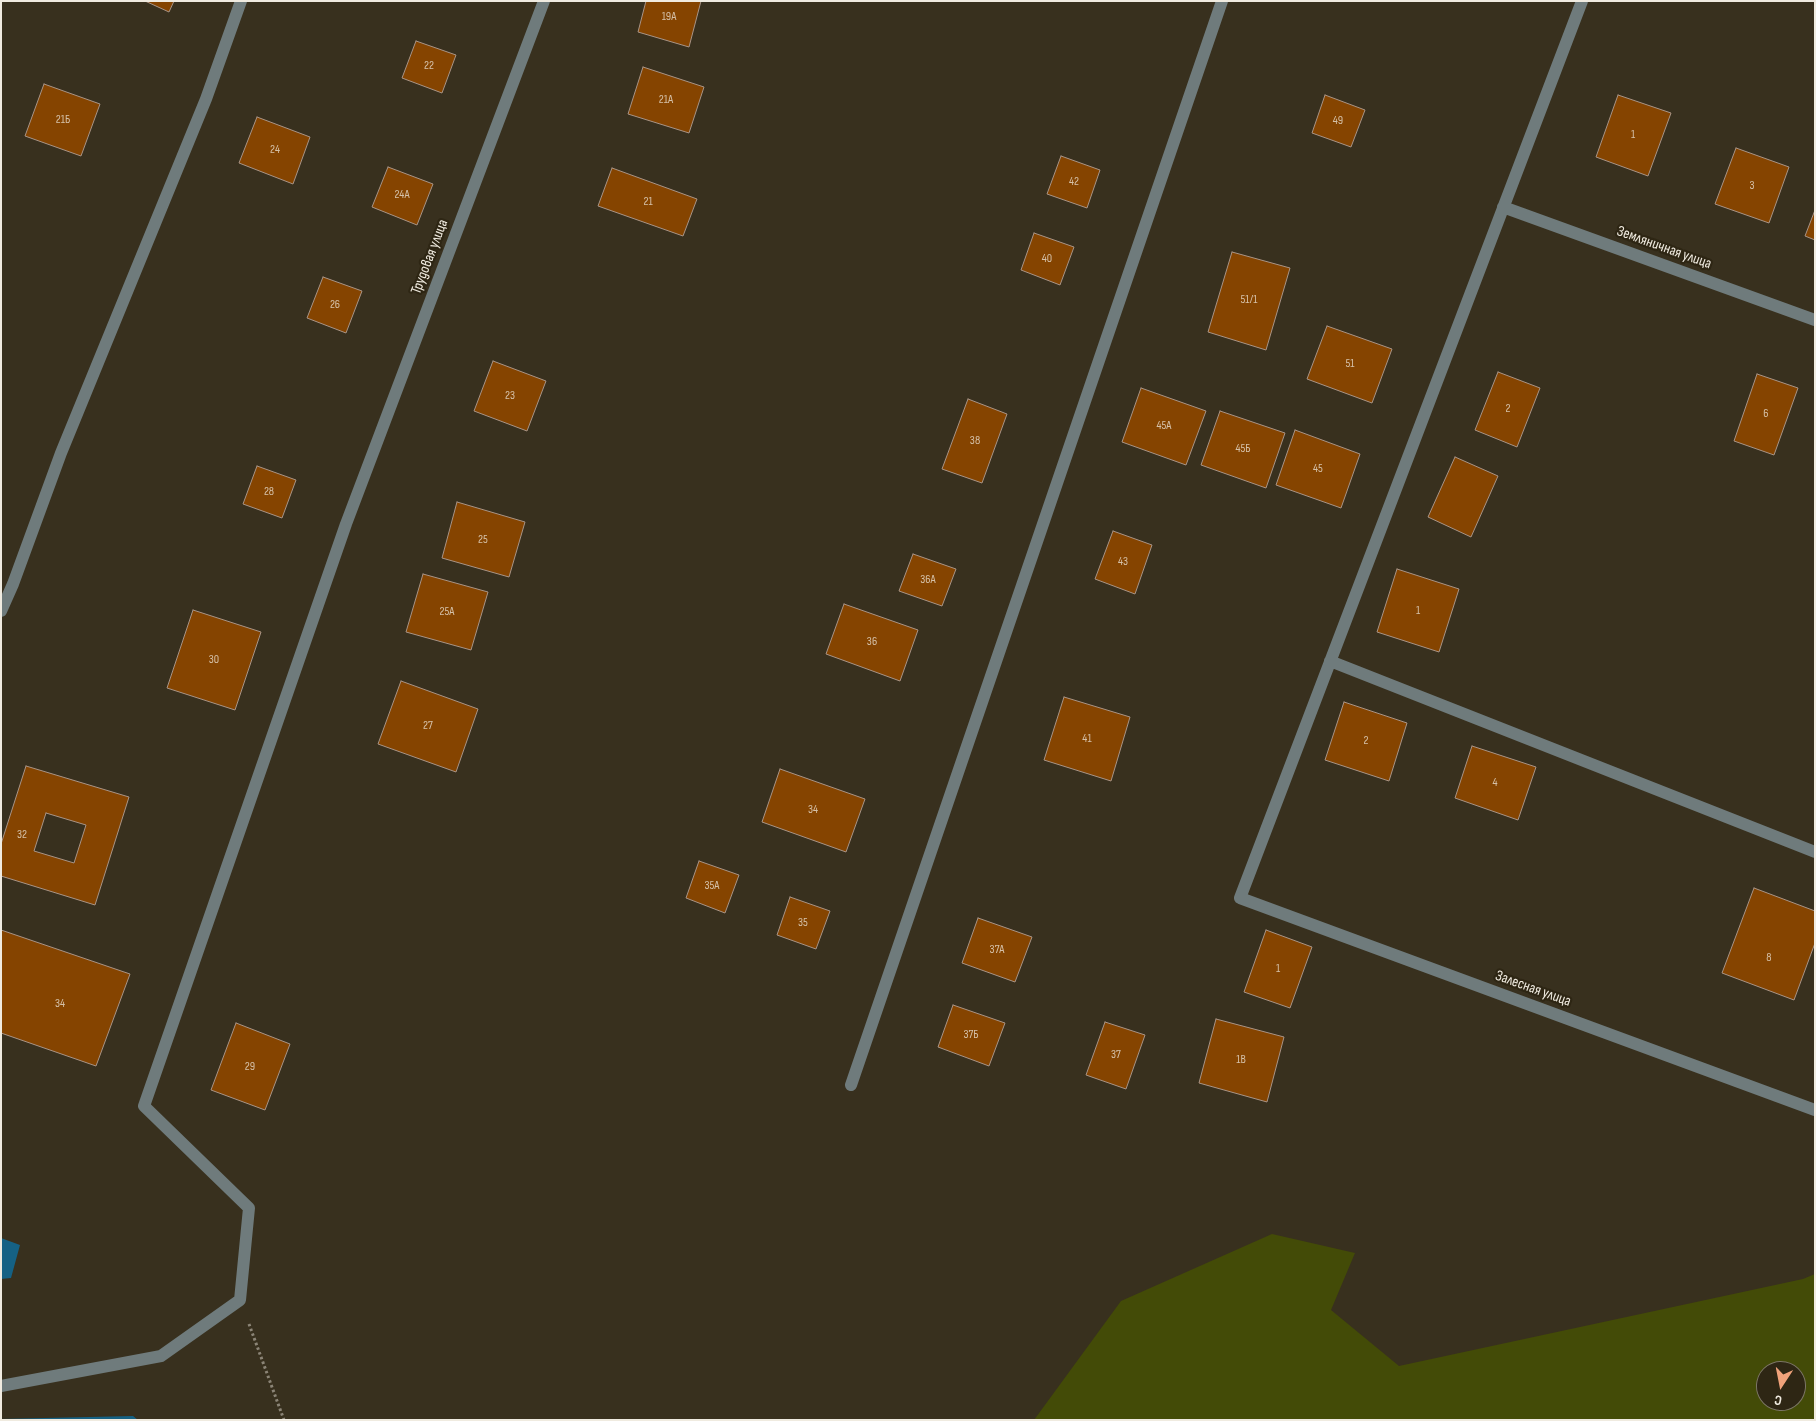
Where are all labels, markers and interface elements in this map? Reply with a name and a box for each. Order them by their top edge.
house number: 19А [662,10,676,24]
house number: 22 [424,59,434,73]
house number: 21А [659,93,673,107]
house number: 21Б [56,113,70,127]
house number: 49 [1333,114,1343,128]
house number: 1 [1631,128,1635,142]
house number: 24 [270,143,280,157]
house number: 42 [1069,175,1079,189]
house number: 3 [1749,179,1755,193]
house number: 24А [394,188,410,202]
house number: 21 [643,195,653,209]
street label: Трудовая улица [407,217,453,297]
street label: Земляничная улица [1614,223,1714,273]
house number: 40 [1042,252,1052,266]
house number: 51/1 [1241,293,1257,307]
house number: 26 [330,298,340,312]
house number: 51 [1345,357,1355,371]
house number: 23 [505,389,515,403]
house number: 2 [1506,402,1510,416]
house number: 6 [1763,407,1769,421]
house number: 45А [1157,419,1171,433]
house number: 38 [970,434,980,448]
house number: 45Б [1235,442,1251,456]
house number: 45 [1313,462,1323,476]
house number: 28 [264,485,274,499]
house number: 25 [478,533,488,547]
house number: 43 [1118,555,1128,569]
house number: 36А [920,573,936,587]
house number: 1 [1416,604,1420,618]
house number: 25А [440,605,454,619]
house number: 36 [867,635,877,649]
house number: 30 [209,653,219,667]
house number: 27 [423,719,433,733]
house number: 41 [1082,732,1092,746]
house number: 2 [1364,734,1368,748]
house number: 4 [1492,776,1498,790]
house number: 34 [808,803,818,817]
house number: 32 [17,828,27,842]
house number: 35А [705,879,719,893]
house number: 35 [798,916,808,930]
house number: 37А [990,943,1004,957]
house number: 8 [1766,951,1772,965]
house number: 1 [1276,962,1280,976]
street label: Залесная улица [1493,967,1573,1011]
house number: 34 [55,997,65,1011]
house number: 37Б [963,1028,979,1042]
house number: 37 [1111,1048,1121,1062]
house number: 1В [1236,1053,1246,1067]
house number: 29 [245,1060,255,1074]
north arrow [1756,1361,1806,1411]
text: С [1773,1391,1783,1409]

